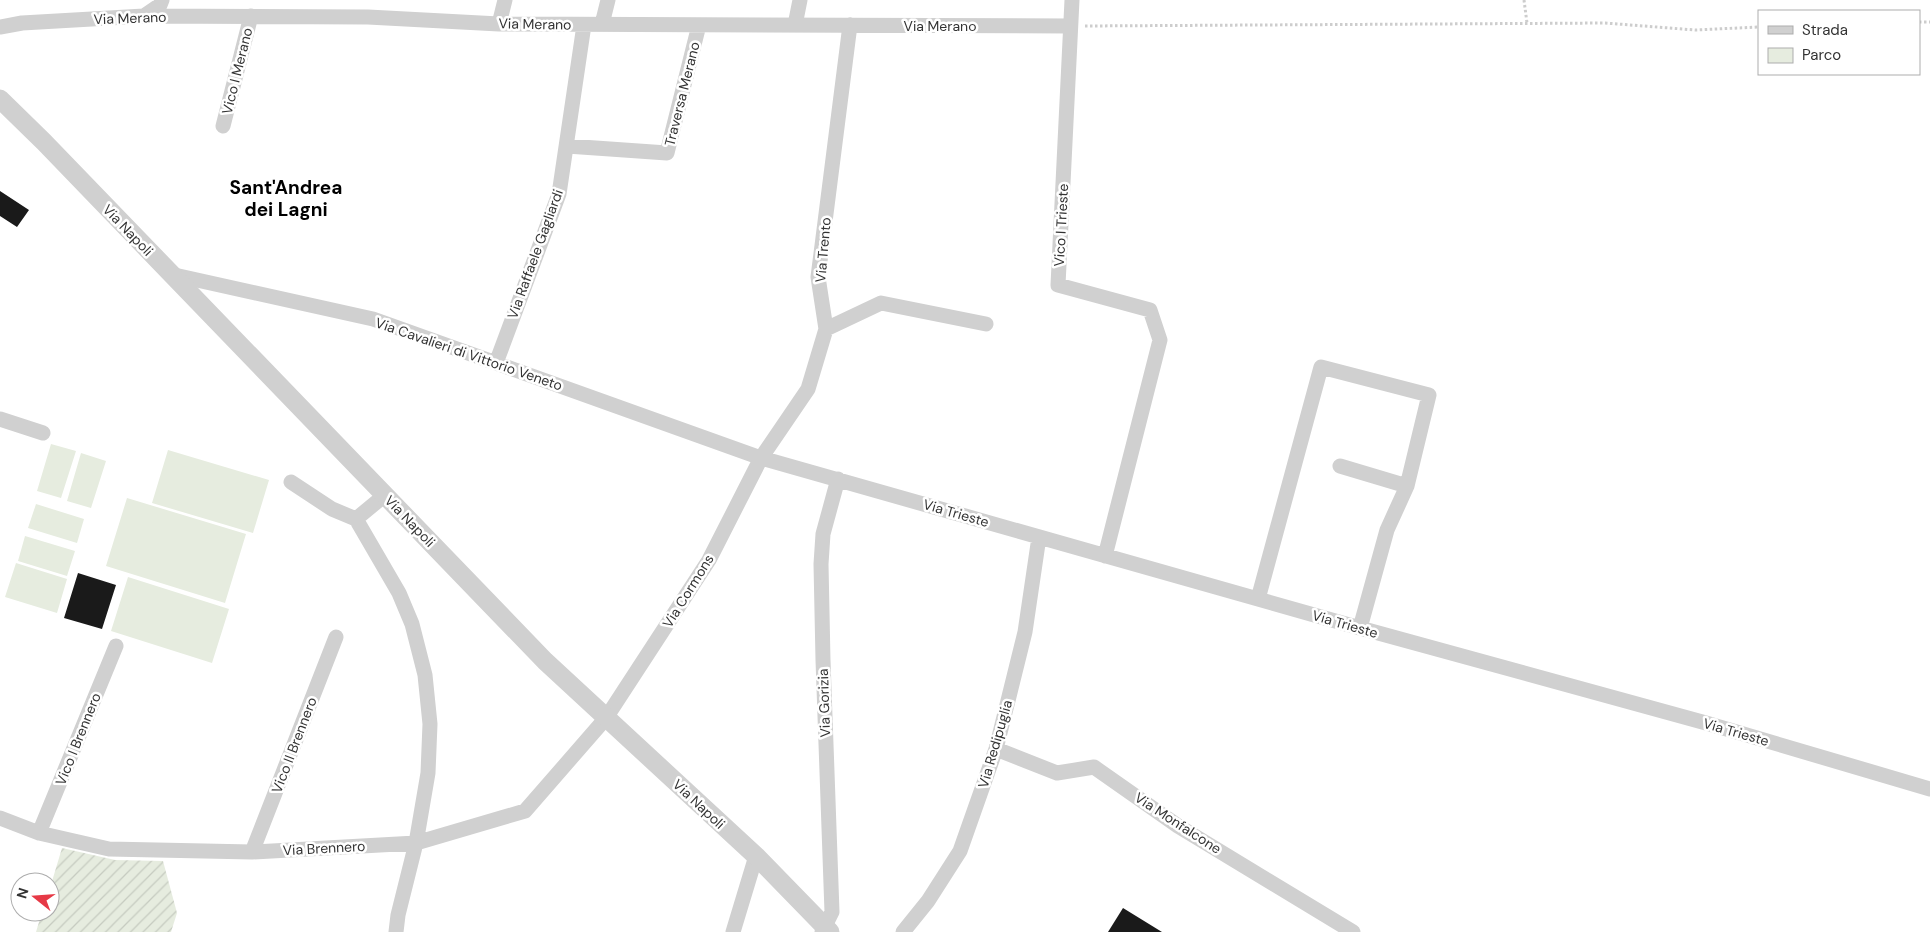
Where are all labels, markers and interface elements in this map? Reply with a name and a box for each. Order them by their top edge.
street label: Via Merano [93,8,167,28]
legend [1758,10,1920,75]
street label: Via Merano [498,14,572,34]
street label: Via Merano [904,17,976,35]
text: Strada [1802,20,1848,40]
street label: Vico I Merano [218,26,256,116]
street label: Traversa Merano [660,40,704,148]
text: Parco [1802,45,1841,65]
district label: Sant'Andrea dei Lagni [230,175,342,222]
street label: Vico I Trieste [1050,183,1072,267]
street label: Via Raffaele Gagliardi [503,187,567,321]
street label: Via Napoli [99,200,157,260]
street label: Via Trento [811,217,835,283]
street label: Via Cavalieri di Vittorio Veneto [373,313,565,395]
street label: Via Napoli [381,491,439,551]
street label: Via Trieste [921,495,991,531]
street label: Via Cormons [658,551,718,631]
street label: Via Trieste [1310,606,1380,642]
street label: Via Gorizia [814,668,834,738]
street label: Vico I Brennero [51,690,105,788]
street label: Vico II Brennero [267,694,321,796]
street label: Via Redipuglia [974,698,1016,790]
street label: Via Trieste [1701,714,1771,750]
street label: Via Napoli [669,775,729,833]
street label: Via Monfalcone [1131,788,1225,858]
street label: Via Brennero [282,837,366,859]
north arrow [10,872,60,922]
text: N [12,886,33,901]

